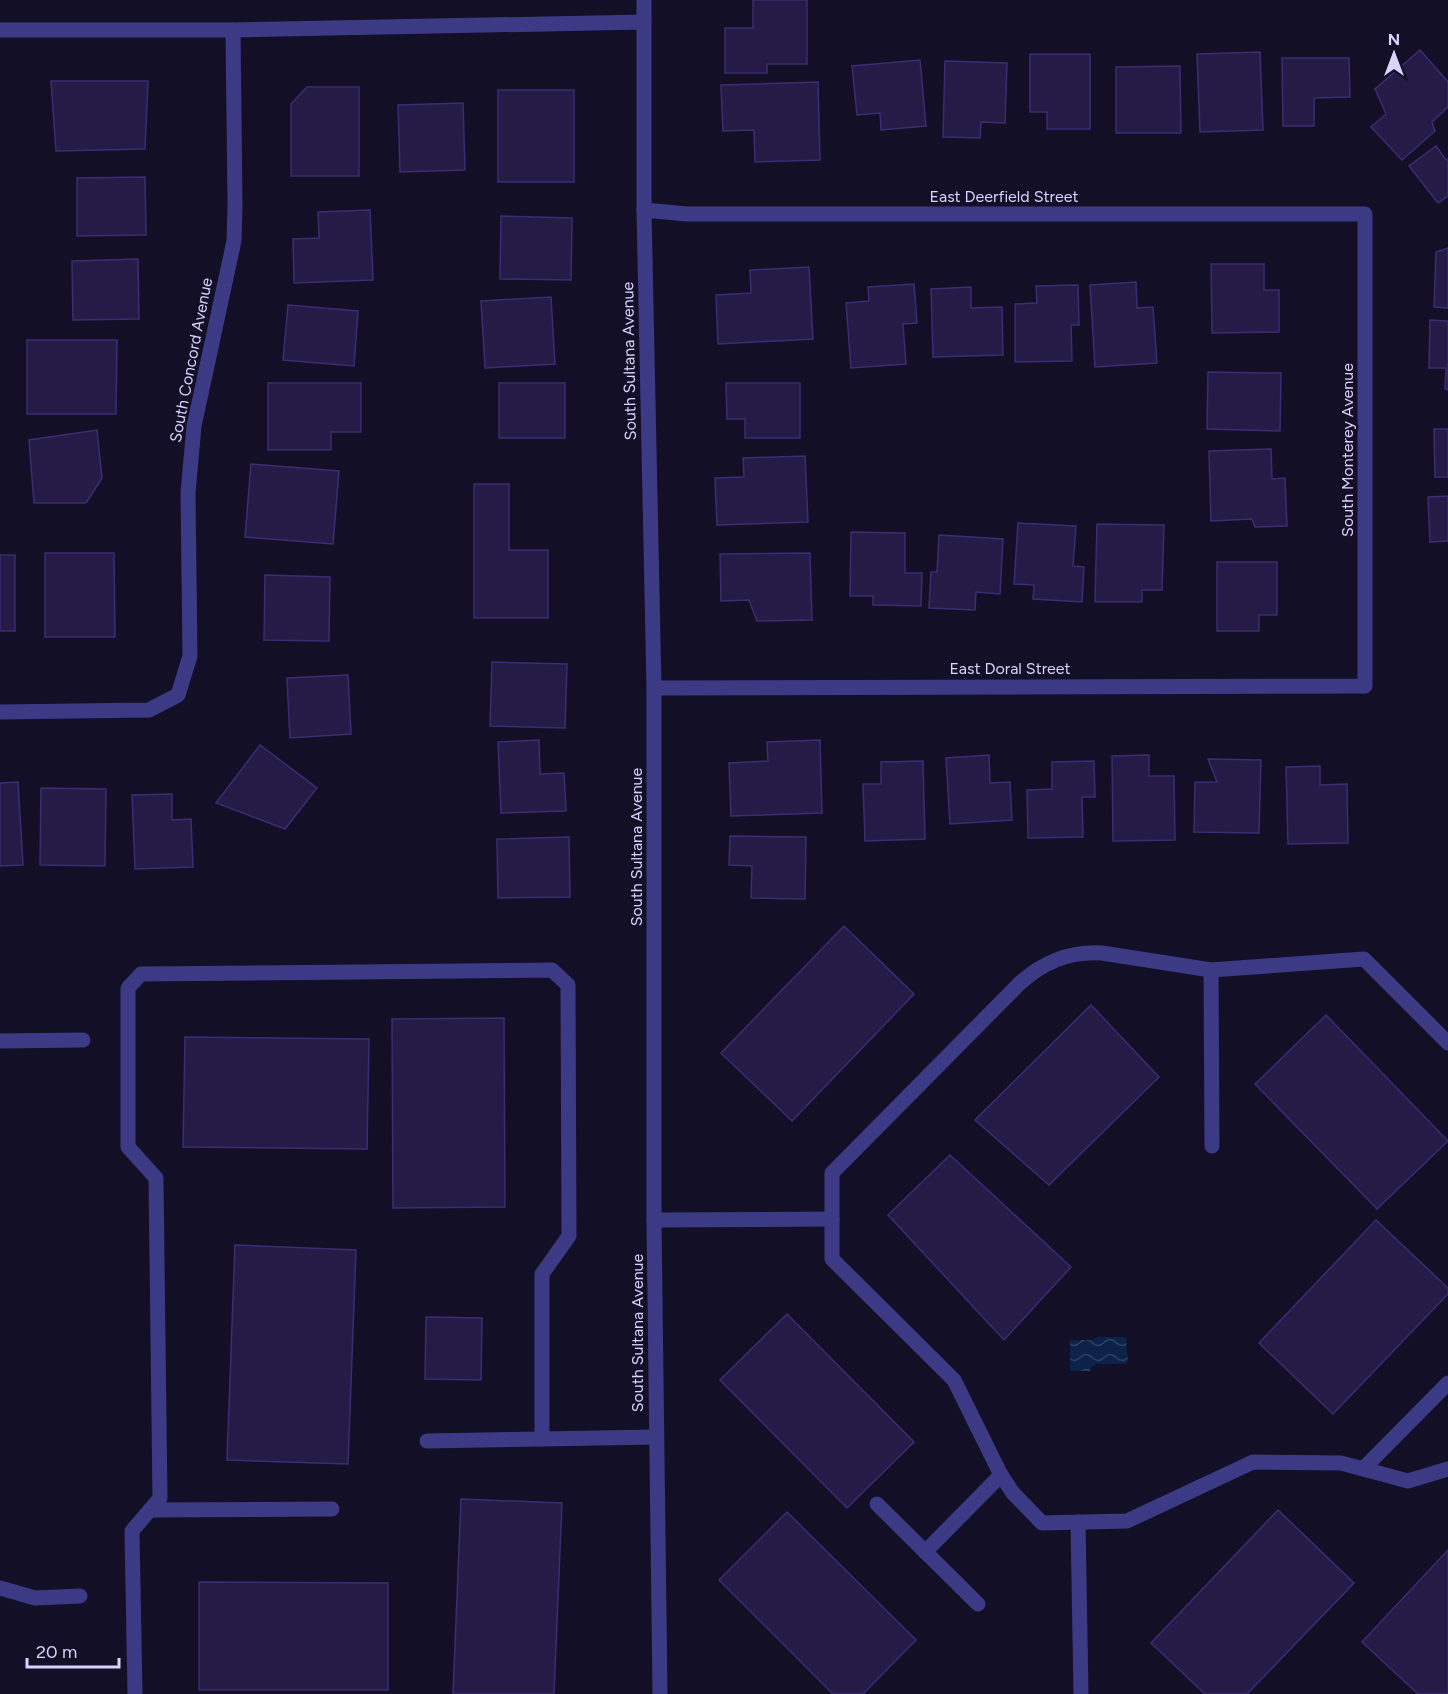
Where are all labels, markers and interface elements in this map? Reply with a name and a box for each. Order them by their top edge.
north arrow [1364,24,1424,84]
text: N [1388,30,1400,49]
street label: East Deerfield Street [930,187,1078,206]
street label: South Concord Avenue [166,276,216,444]
street label: South Sultana Avenue [618,281,640,440]
street label: South Monterey Avenue [1338,363,1357,537]
street label: East Doral Street [949,659,1071,678]
street label: South Sultana Avenue [627,767,646,926]
street label: South Sultana Avenue [628,1253,647,1412]
scale bar [27,1631,118,1669]
text: 20 m [36,1641,77,1663]

